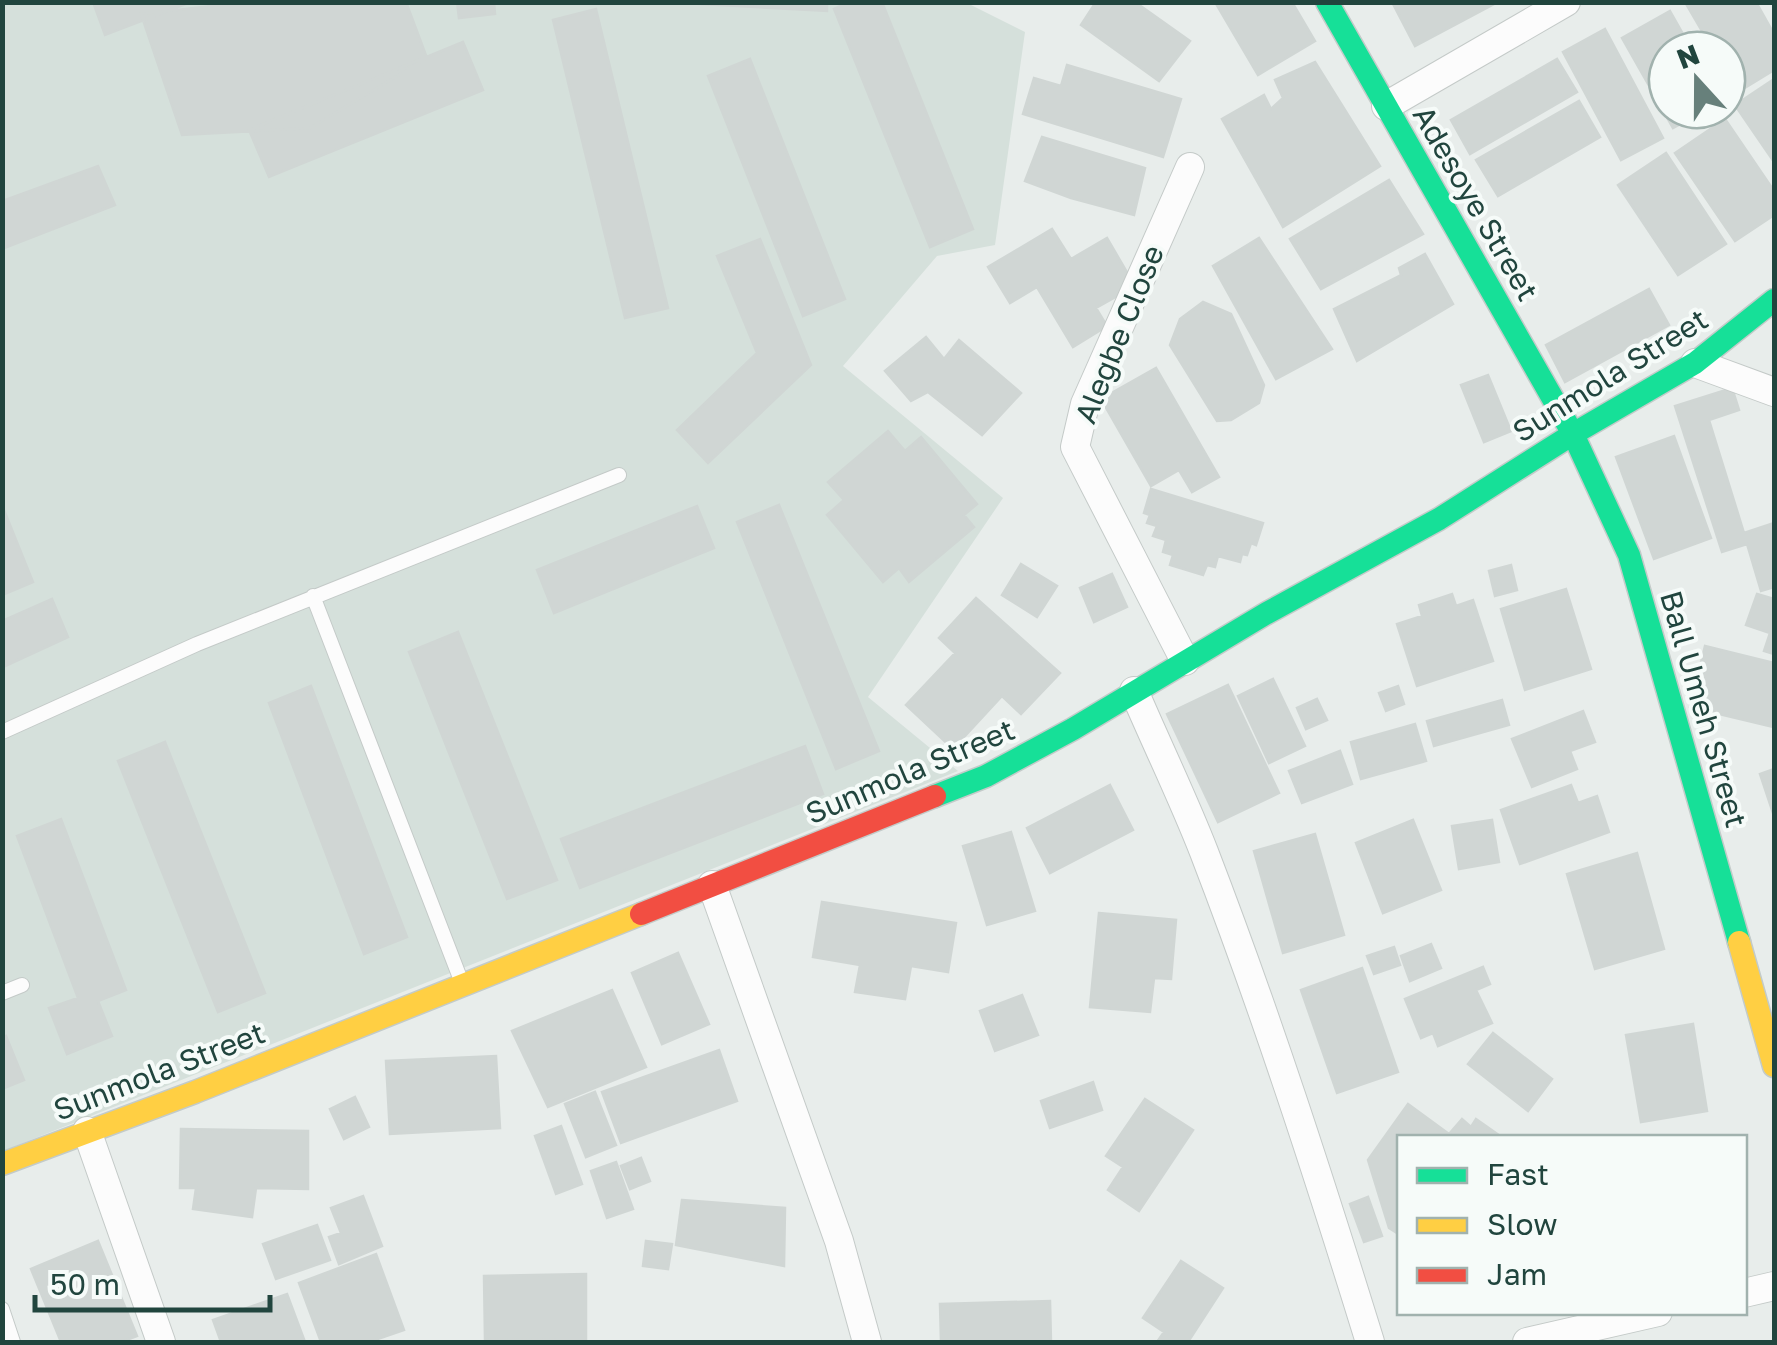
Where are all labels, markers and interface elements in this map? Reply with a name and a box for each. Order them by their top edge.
north arrow [1647,30,1747,130]
text: N [1672,37,1704,75]
street label: Adesoye Street [1406,99,1546,307]
street label: Alegbe Close [1067,240,1171,428]
street label: Sunmola Street [1506,301,1714,449]
street label: Ball Umeh Street [1653,587,1755,831]
street label: Sunmola Street [800,711,1020,831]
street label: Sunmola Street [48,1014,270,1128]
legend [1397,1135,1747,1315]
text: Fast [1487,1156,1549,1192]
text: Slow [1487,1206,1558,1242]
scale bar [35,1250,270,1312]
text: Jam [1487,1256,1547,1292]
text: 50 m [50,1266,120,1302]

